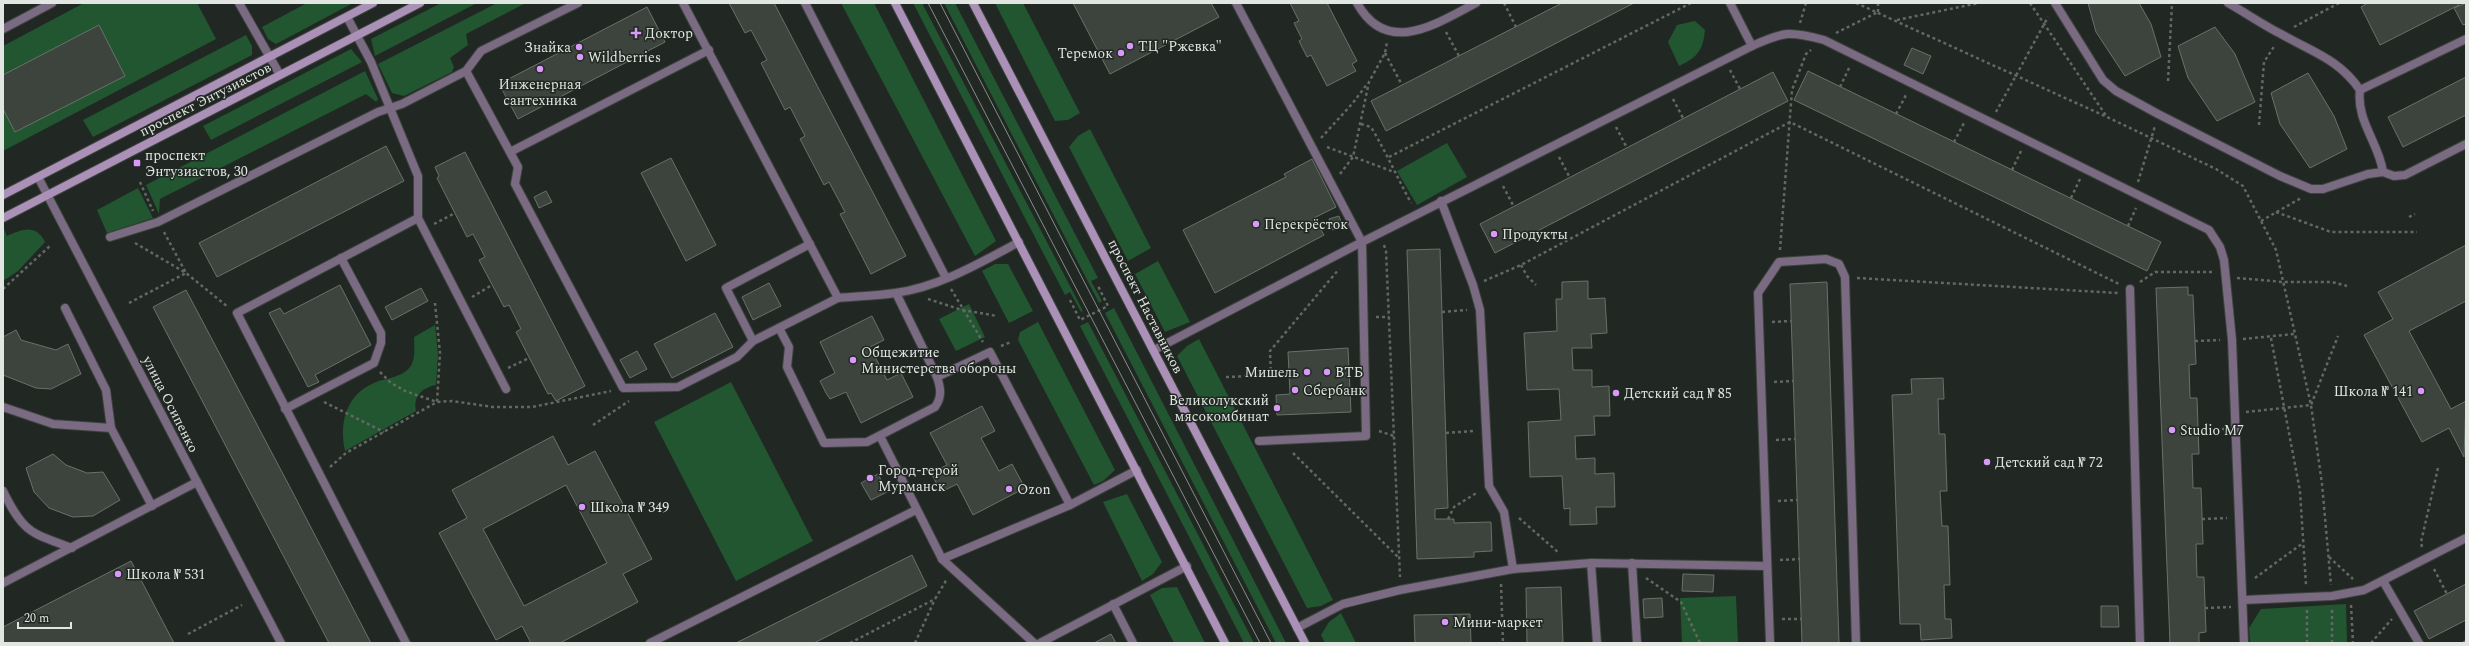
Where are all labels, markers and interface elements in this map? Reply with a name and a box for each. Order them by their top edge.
place label: Доктор [645,23,693,44]
marker: Доктор [630,27,642,39]
place label: ТЦ "Ржевка" [1138,36,1222,57]
place label: Знайка [524,37,571,58]
marker: ТЦ "Ржевка" [1125,41,1135,51]
marker: Знайка [574,42,584,52]
place label: Теремок [1058,43,1113,64]
place label: Wildberries [588,47,661,68]
marker: Теремок [1116,48,1126,58]
marker: Wildberries [575,52,585,62]
street label: проспект Энтузиастов [136,57,275,142]
marker: Инженерная сантехника [535,64,545,74]
place label: Инженерная сантехника [499,74,581,111]
place label: проспект Энтузиастов, 30 [145,145,248,182]
marker: проспект Энтузиастов, 30 [132,158,142,168]
place label: Перекрёсток [1264,214,1348,235]
marker: Перекрёсток [1251,219,1261,229]
place label: Продукты [1502,224,1568,245]
marker: Продукты [1489,229,1499,239]
street label: проспект Наставников [1103,236,1189,377]
place label: Общежитие Министерства обороны [861,342,1016,379]
street label: улица Осипенко [137,351,204,456]
marker: Общежитие Министерства обороны [848,355,858,365]
place label: Мишель [1245,362,1299,383]
place label: ВТБ [1335,362,1363,383]
marker: Мишель [1302,367,1312,377]
marker: ВТБ [1322,367,1332,377]
place label: Сбербанк [1303,380,1366,401]
place label: Школа № 141 [2334,381,2413,402]
place label: Детский сад № 85 [1624,383,1732,404]
marker: Сбербанк [1290,385,1300,395]
marker: Школа № 141 [2416,386,2426,396]
marker: Детский сад № 85 [1611,388,1621,398]
place label: Великолукский мясокомбинат [1169,390,1269,427]
marker: Великолукский мясокомбинат [1272,403,1282,413]
place label: Studio M7 [2180,420,2244,441]
marker: Studio M7 [2167,425,2177,435]
place label: Детский сад № 72 [1995,452,2103,473]
marker: Детский сад № 72 [1982,457,1992,467]
place label: Город-герой Мурманск [878,460,959,497]
marker: Город-герой Мурманск [865,473,875,483]
place label: Ozon [1017,479,1051,500]
marker: Ozon [1004,484,1014,494]
place label: Школа № 349 [590,497,669,518]
marker: Школа № 349 [577,502,587,512]
place label: Школа № 531 [126,564,205,585]
marker: Школа № 531 [113,569,123,579]
scale bar [18,604,71,630]
text: 20 m [24,609,49,628]
place label: Мини-маркет [1453,612,1543,633]
marker: Мини-маркет [1440,617,1450,627]

